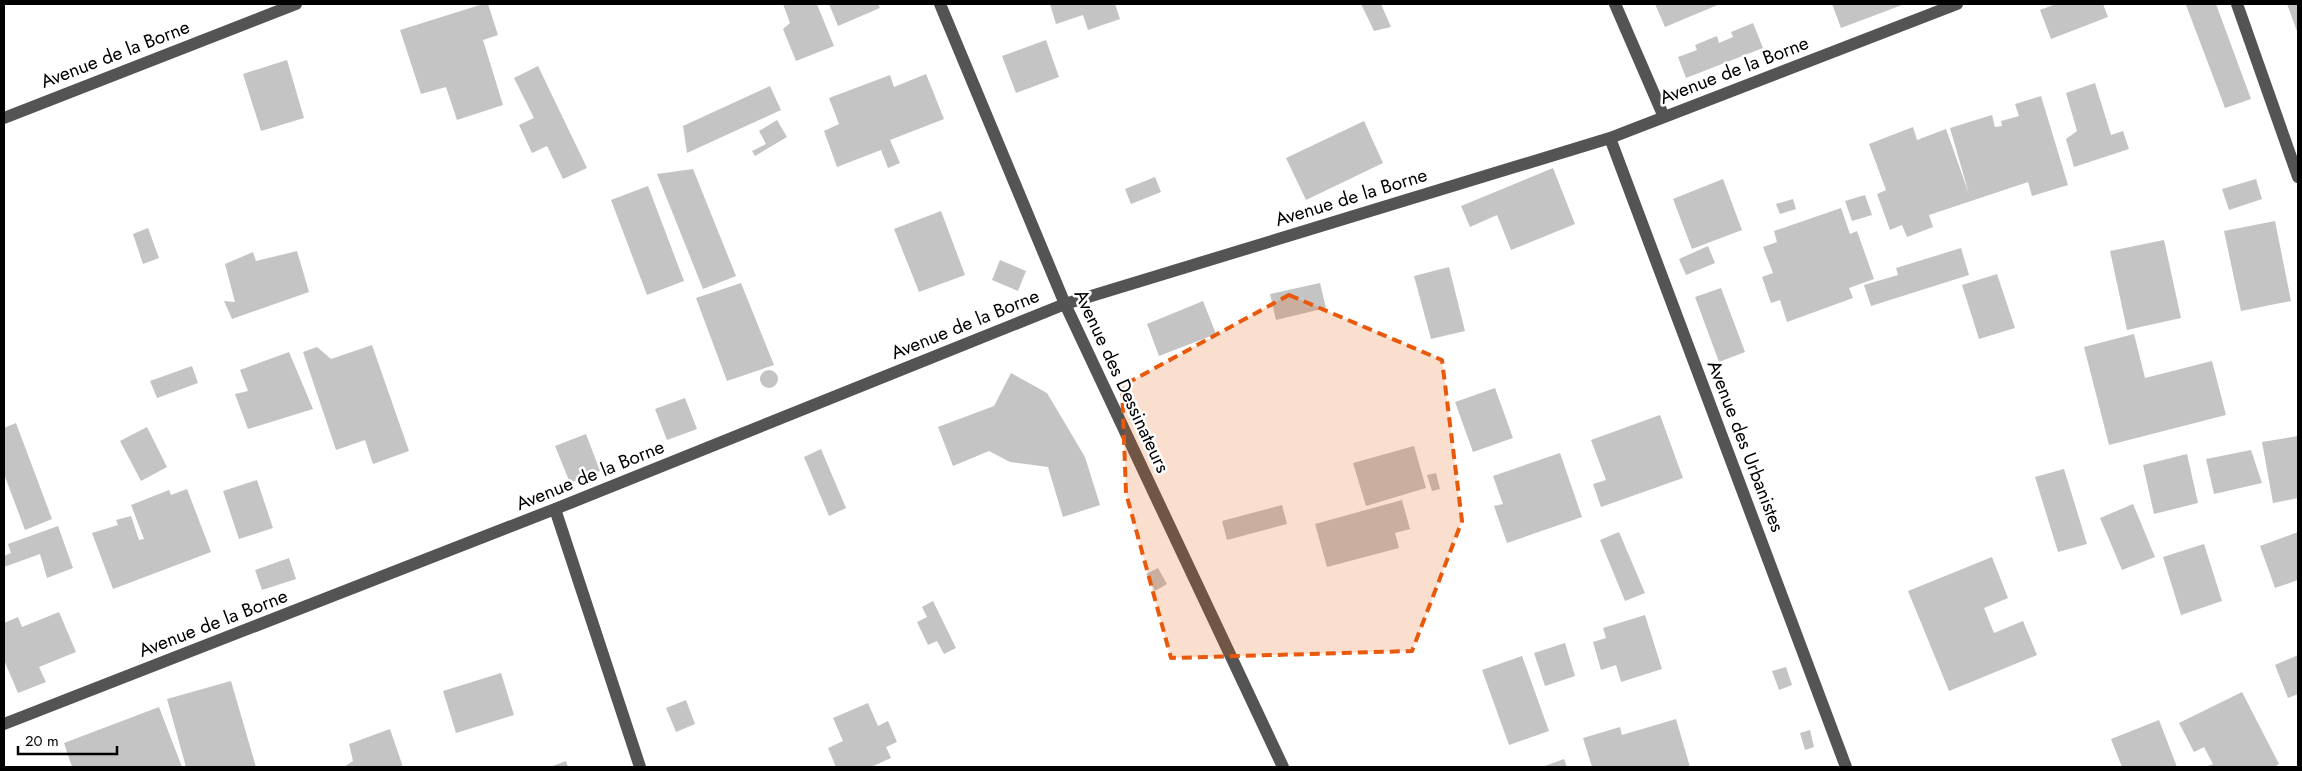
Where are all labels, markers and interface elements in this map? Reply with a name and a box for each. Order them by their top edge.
street label: Avenue de la Borne [37,13,194,95]
street label: Avenue de la Borne [1656,29,1813,111]
street label: Avenue de la Borne [1272,161,1431,233]
street label: Avenue de la Borne [887,282,1043,366]
street label: Avenue des Dessinateurs [1068,285,1177,477]
street label: Avenue des Urbanistes [1701,356,1791,536]
street label: Avenue de la Borne [512,433,668,517]
street label: Avenue de la Borne [135,582,292,664]
scale bar [18,724,116,756]
text: 20 m [25,730,59,752]

